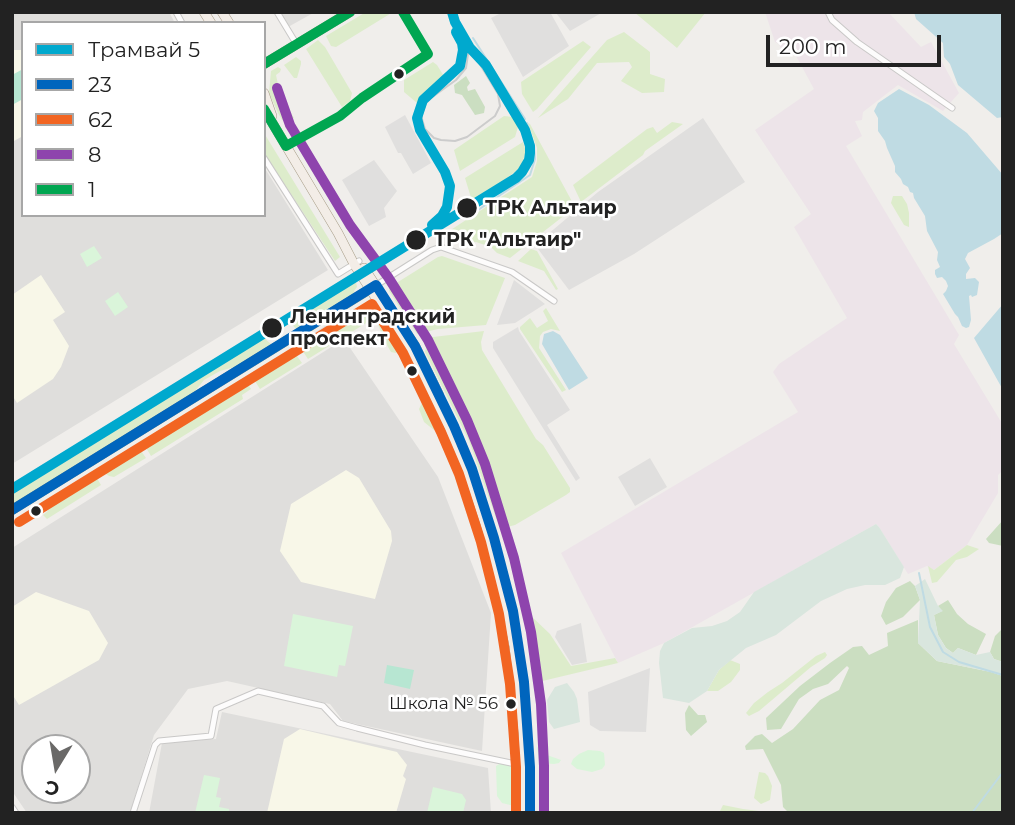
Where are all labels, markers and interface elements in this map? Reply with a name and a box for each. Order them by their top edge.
legend [21,21,266,217]
scale bar [770,21,945,65]
text: 200 m [779,34,846,59]
text: Трамвай 5 [88,37,200,62]
unlabelled marker [392,67,406,81]
text: 23 [88,72,112,97]
text: 62 [88,107,113,132]
text: 8 [88,142,101,167]
text: 1 [88,177,96,202]
marker: ТРК Альтаир [455,196,479,220]
place label: ТРК Альтаир [485,197,617,219]
marker: ТРК "Альтаир" [404,228,428,252]
place label: ТРК "Альтаир" [434,229,581,251]
place label: Ленинградский проспект [290,306,455,350]
marker: Ленинградский проспект [260,316,284,340]
unlabelled marker [405,364,419,378]
unlabelled marker [29,504,43,518]
place label: Школа № 56 [389,694,498,714]
marker: Школа № 56 [504,697,518,711]
north arrow [21,734,91,804]
text: С [43,776,61,801]

